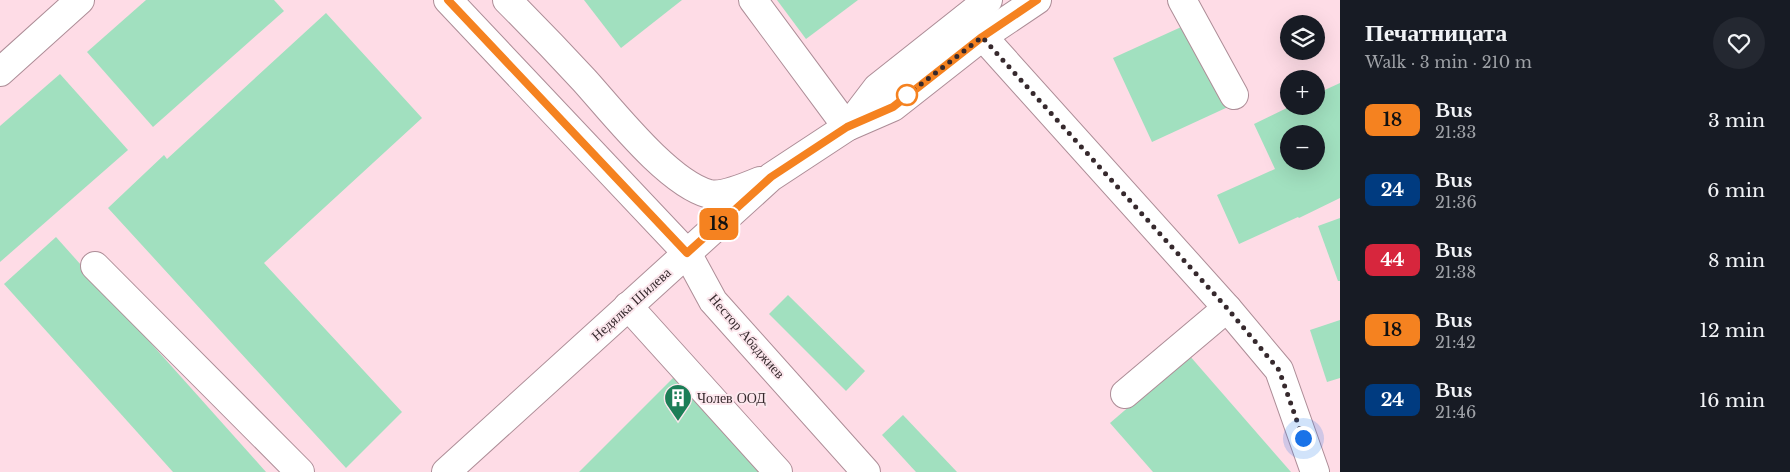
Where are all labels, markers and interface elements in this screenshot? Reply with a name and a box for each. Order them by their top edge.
map controls [1280,15,1325,170]
button: layers [1280,15,1325,60]
button: heart [1713,17,1765,69]
text: Печатницата [1365,18,1507,47]
text: Walk · 3 min · 210 m [1365,52,1532,72]
button: + [1280,70,1325,115]
unlabelled marker [896,84,918,106]
text: Bus [1435,99,1472,122]
text: 18 [1383,109,1402,131]
text: 3 min [1708,109,1765,132]
text: 21:33 [1435,122,1476,142]
button: − [1280,125,1325,170]
text: Bus [1435,169,1472,192]
text: 24 [1381,179,1404,201]
text: 6 min [1707,179,1765,202]
text: 21:36 [1435,192,1477,212]
line badge: 18 [696,208,742,240]
text: 18 [709,213,729,235]
text: Bus [1435,239,1472,262]
text: 44 [1381,249,1404,271]
text: 8 min [1708,249,1765,272]
text: 21:38 [1435,262,1476,282]
street label: Недялка Шилева [587,263,675,344]
street label: Нестор Абаджиев [705,290,789,382]
text: Bus [1435,309,1472,332]
text: 18 [1383,319,1402,341]
text: 12 min [1699,319,1765,342]
text: 21:42 [1435,332,1476,352]
text: Bus [1435,379,1472,402]
building icon: Чолев ООД [663,383,693,422]
place label: Чолев ООД [697,389,766,407]
text: 24 [1381,389,1404,411]
text: 16 min [1699,389,1765,412]
text: 21:46 [1435,402,1476,422]
your location [1291,426,1316,451]

